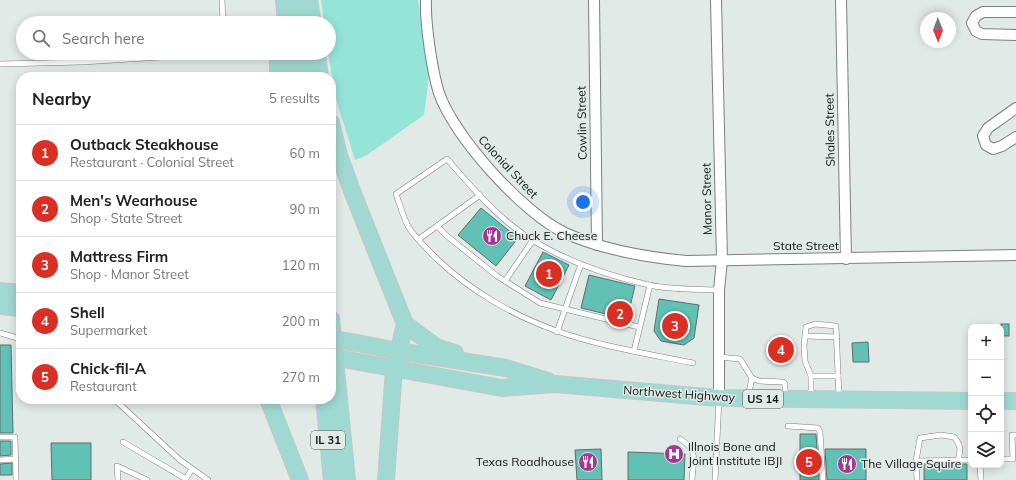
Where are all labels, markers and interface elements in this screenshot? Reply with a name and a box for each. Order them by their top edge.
north arrow [920,12,956,48]
search box [16,16,336,60]
icon: search [30,27,52,49]
text: Search here [62,29,144,48]
street label: Cowlin Street [573,86,590,160]
text: Nearby [32,88,91,109]
text: 5 results [269,90,320,106]
street label: Shales Street [821,93,838,167]
street label: Colonial Street [475,132,541,201]
text: Outback Steakhouse [70,135,219,154]
text: 1 [41,145,49,161]
text: 60 m [290,145,320,161]
text: Restaurant · Colonial Street [70,154,234,170]
street label: Manor Street [698,163,715,235]
text: Men's Wearhouse [70,191,197,210]
your location [573,192,593,212]
text: 2 [41,201,49,217]
text: 90 m [290,201,320,217]
text: Shop · State Street [70,210,182,226]
restaurant icon: Chuck E. Cheese [481,225,503,247]
place label: Chuck E. Cheese [506,228,597,243]
street label: State Street [773,238,839,253]
text: Mattress Firm [70,247,168,266]
text: 3 [41,257,49,273]
text: 120 m [282,257,320,273]
pin: 1 [536,259,562,289]
text: Shop · Manor Street [70,266,189,282]
pin: 2 [607,299,633,329]
text: Shell [70,303,105,322]
pin: 3 [662,311,688,341]
text: 4 [41,313,49,329]
text: 200 m [282,313,320,329]
text: Supermarket [70,322,147,338]
map controls [968,324,1004,468]
button: + [968,324,1004,360]
pin: 4 [768,335,794,365]
text: Chick-fil-A [70,359,146,378]
button: − [968,360,1004,396]
text: 5 [41,369,49,385]
text: 270 m [282,369,320,385]
text: Restaurant [70,378,137,394]
street label: Northwest Highway [623,382,736,405]
road number: US 14 [743,390,783,408]
button: locate [968,396,1004,432]
road number: IL 31 [311,431,345,449]
button: layers [968,432,1004,468]
place label: Illnois Bone and Joint Institute IBJI [688,439,782,468]
hospital icon: Illnois Bone and Joint Institute IBJI [663,443,685,465]
pin: 5 [796,447,822,477]
restaurant icon: Texas Roadhouse [577,451,599,473]
restaurant icon: The Village Squire [836,453,858,475]
place label: Texas Roadhouse [476,454,574,469]
place label: The Village Squire [861,456,961,471]

